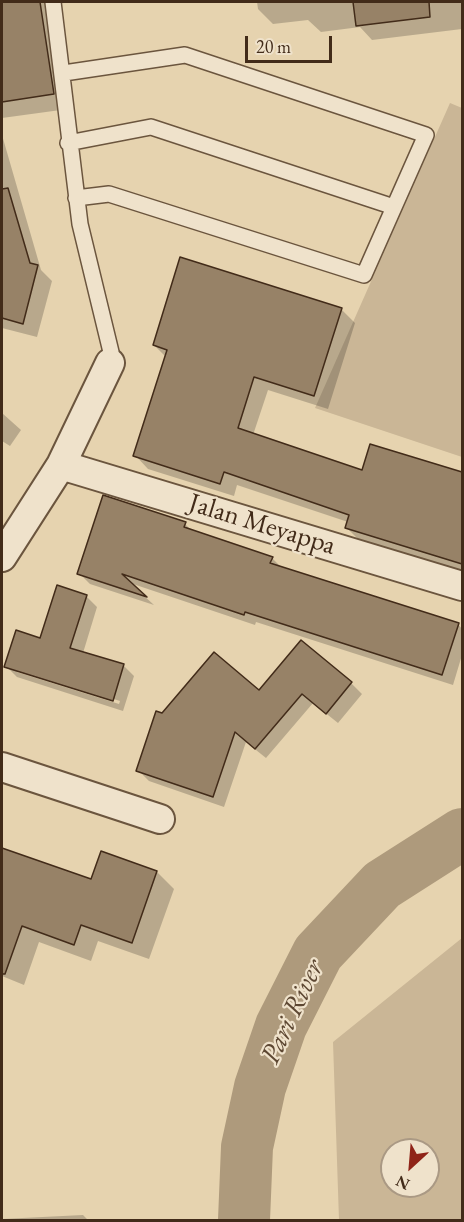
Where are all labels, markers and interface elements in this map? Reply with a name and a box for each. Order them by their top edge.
scale bar [248,24,335,62]
text: 20 m [256,35,291,58]
street label: Jalan Meyappa [185,487,339,563]
water label: Pari River [254,954,332,1070]
north arrow [380,1138,440,1198]
text: N [392,1171,413,1195]

